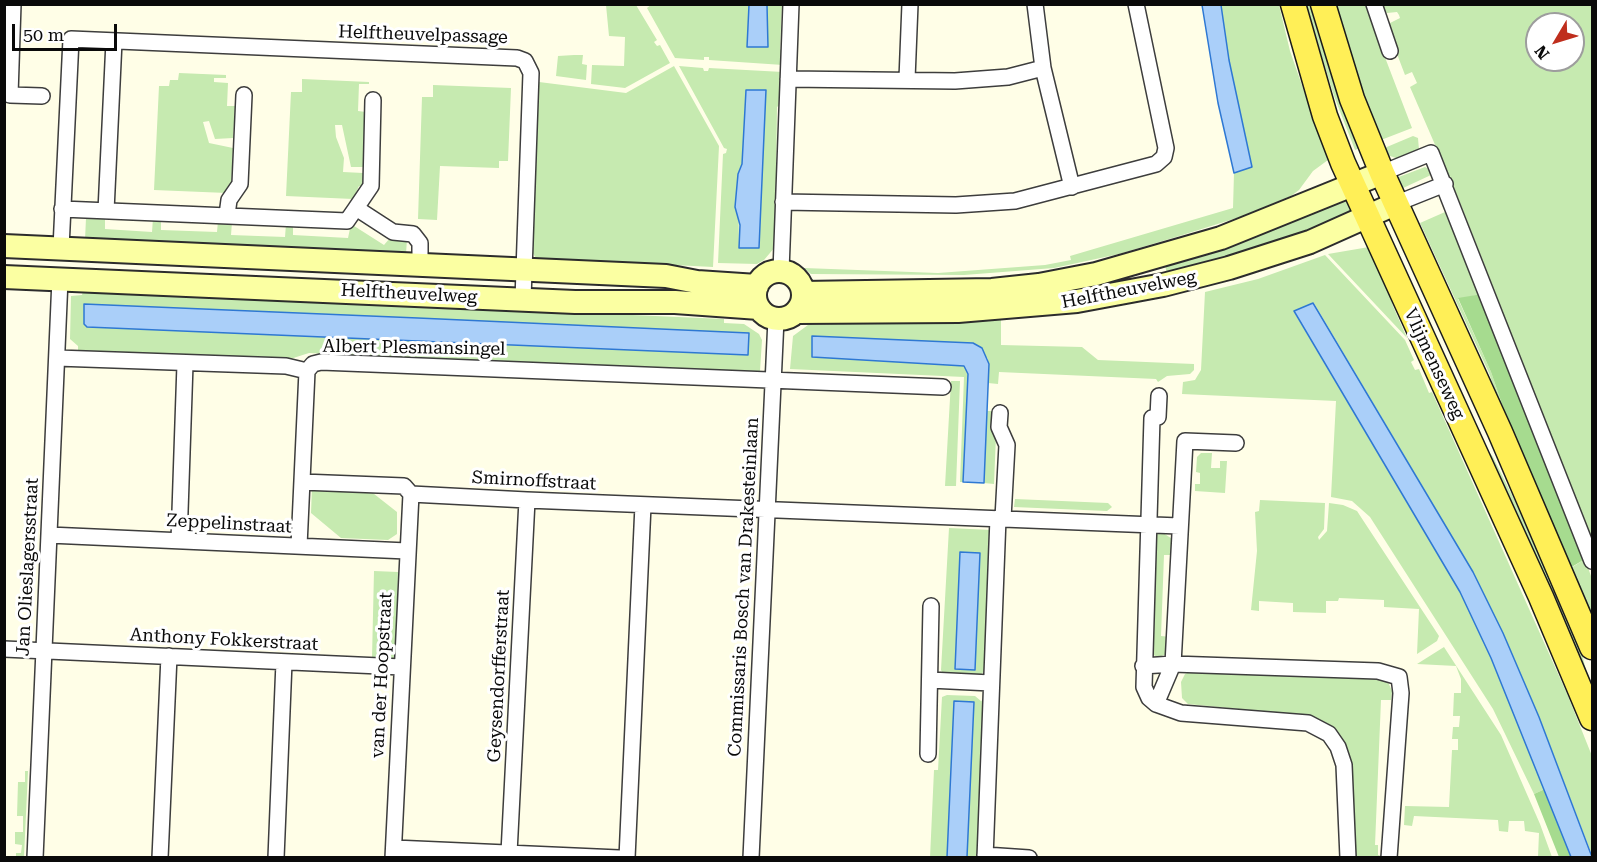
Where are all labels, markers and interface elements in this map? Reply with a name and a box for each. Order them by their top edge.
scale bar [15,12,120,50]
north arrow [1525,12,1585,72]
street label: Helftheuvelpassage [338,21,508,49]
text: 50 m [23,24,64,45]
text: N [1531,41,1553,63]
street label: Helftheuvelweg [1060,266,1198,314]
street label: Helftheuvelweg [340,280,478,308]
street label: Vlijmenseweg [1399,305,1469,423]
street label: Albert Plesmansingel [322,336,506,360]
street label: Commissaris Bosch van Drakesteinlaan [724,417,764,757]
street label: Smirnoffstraat [471,467,597,495]
street label: Jan Olieslagersstraat [13,477,43,657]
street label: Zeppelinstraat [166,510,292,538]
street label: Geysendorfferstraat [484,589,514,763]
street label: van der Hoopstraat [367,591,397,759]
street label: Anthony Fokkerstraat [129,624,319,656]

